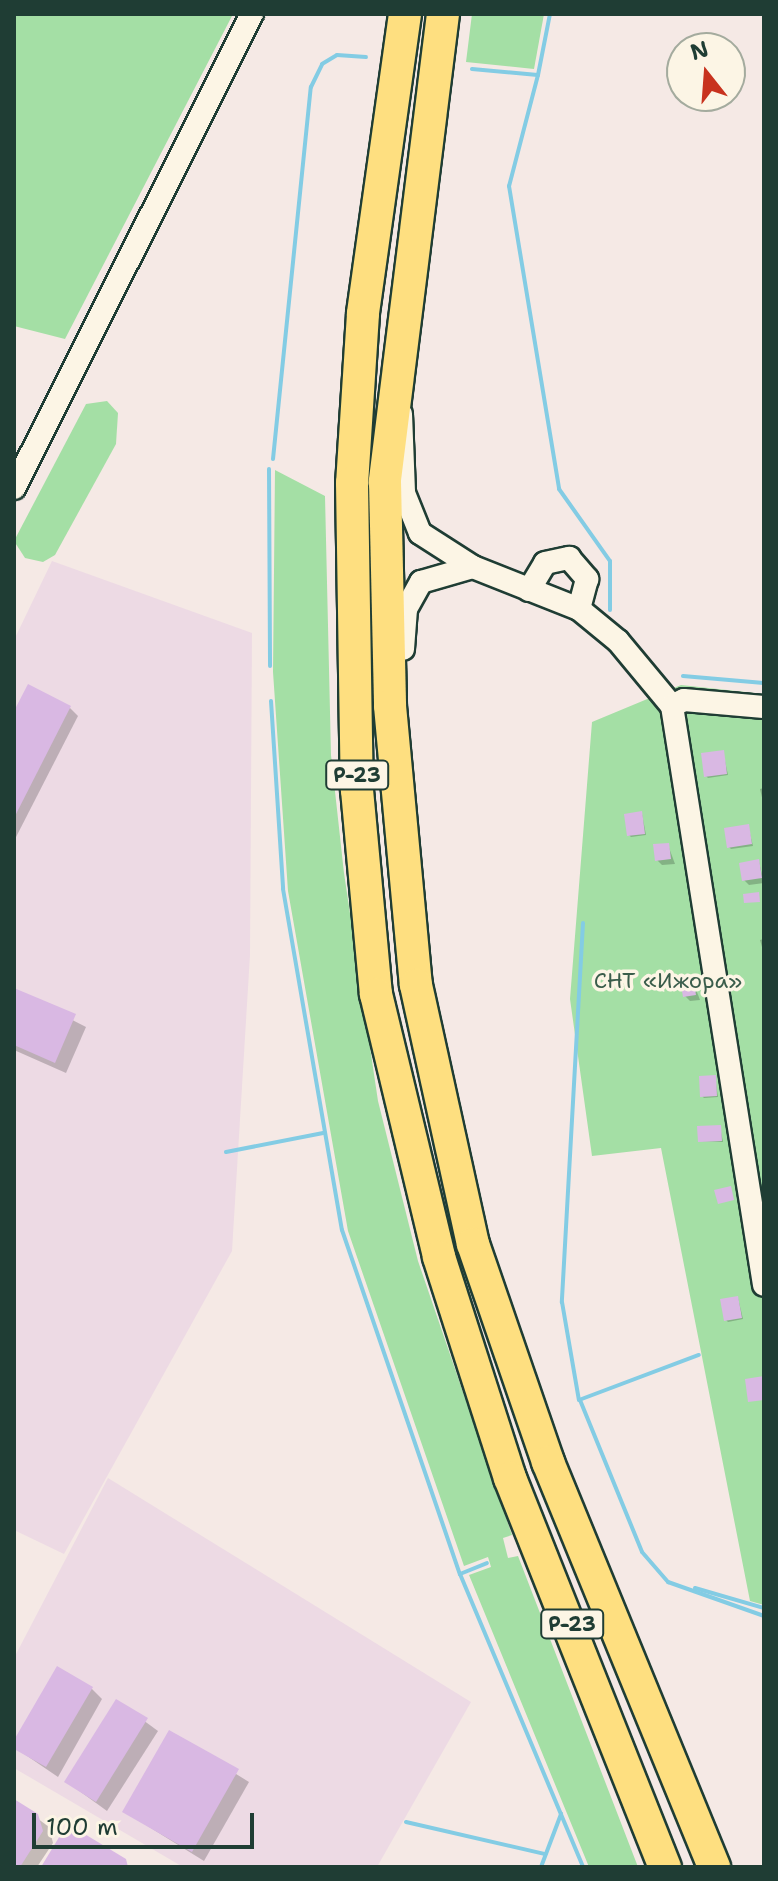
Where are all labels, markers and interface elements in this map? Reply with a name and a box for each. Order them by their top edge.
north arrow [666,32,746,112]
text: N [687,34,712,67]
road number: Р-23 [325,759,389,791]
park label: СНТ «Ижора» [594,968,742,994]
road number: Р-23 [540,1608,604,1640]
scale bar [36,1797,258,1847]
text: 100 m [46,1811,118,1843]

